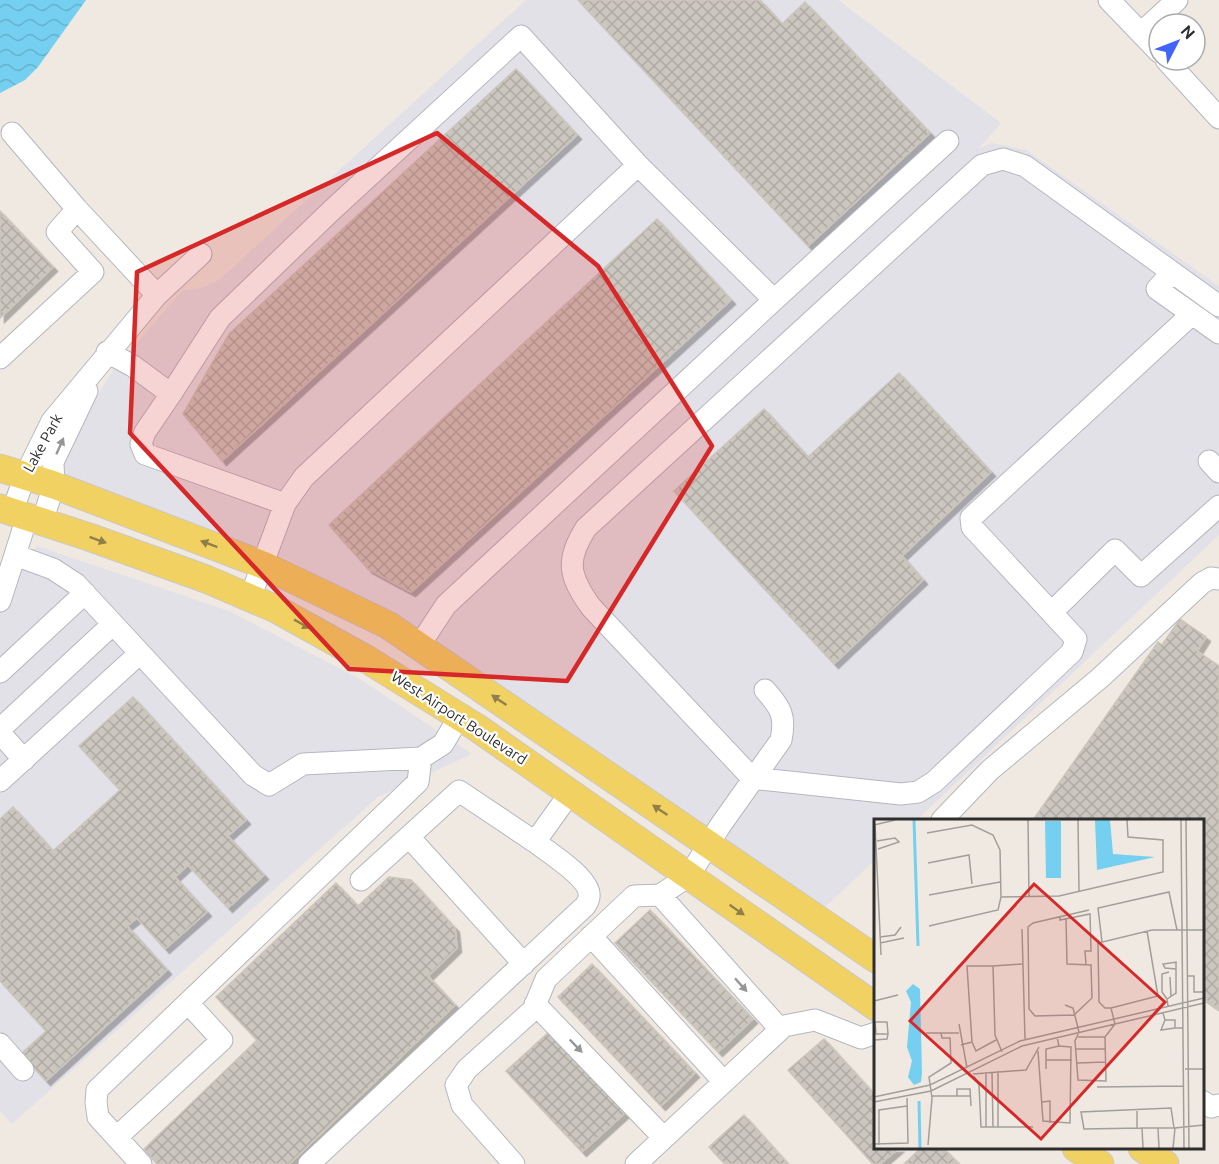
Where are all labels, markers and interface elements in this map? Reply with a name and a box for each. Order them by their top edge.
north arrow [1147,12,1207,72]
text: N [1177,22,1199,42]
street label: Lake Park [20,410,66,475]
one-way arrow [55,436,65,454]
one-way arrow [89,535,107,545]
one-way arrow [199,539,217,549]
one-way arrow [294,619,311,629]
street label: West Airport Boulevard [388,667,530,768]
one-way arrow [491,695,507,706]
one-way arrow [652,805,668,816]
inset map [874,819,1204,1149]
one-way arrow [728,904,744,916]
one-way arrow [734,977,747,992]
one-way arrow [569,1039,583,1054]

